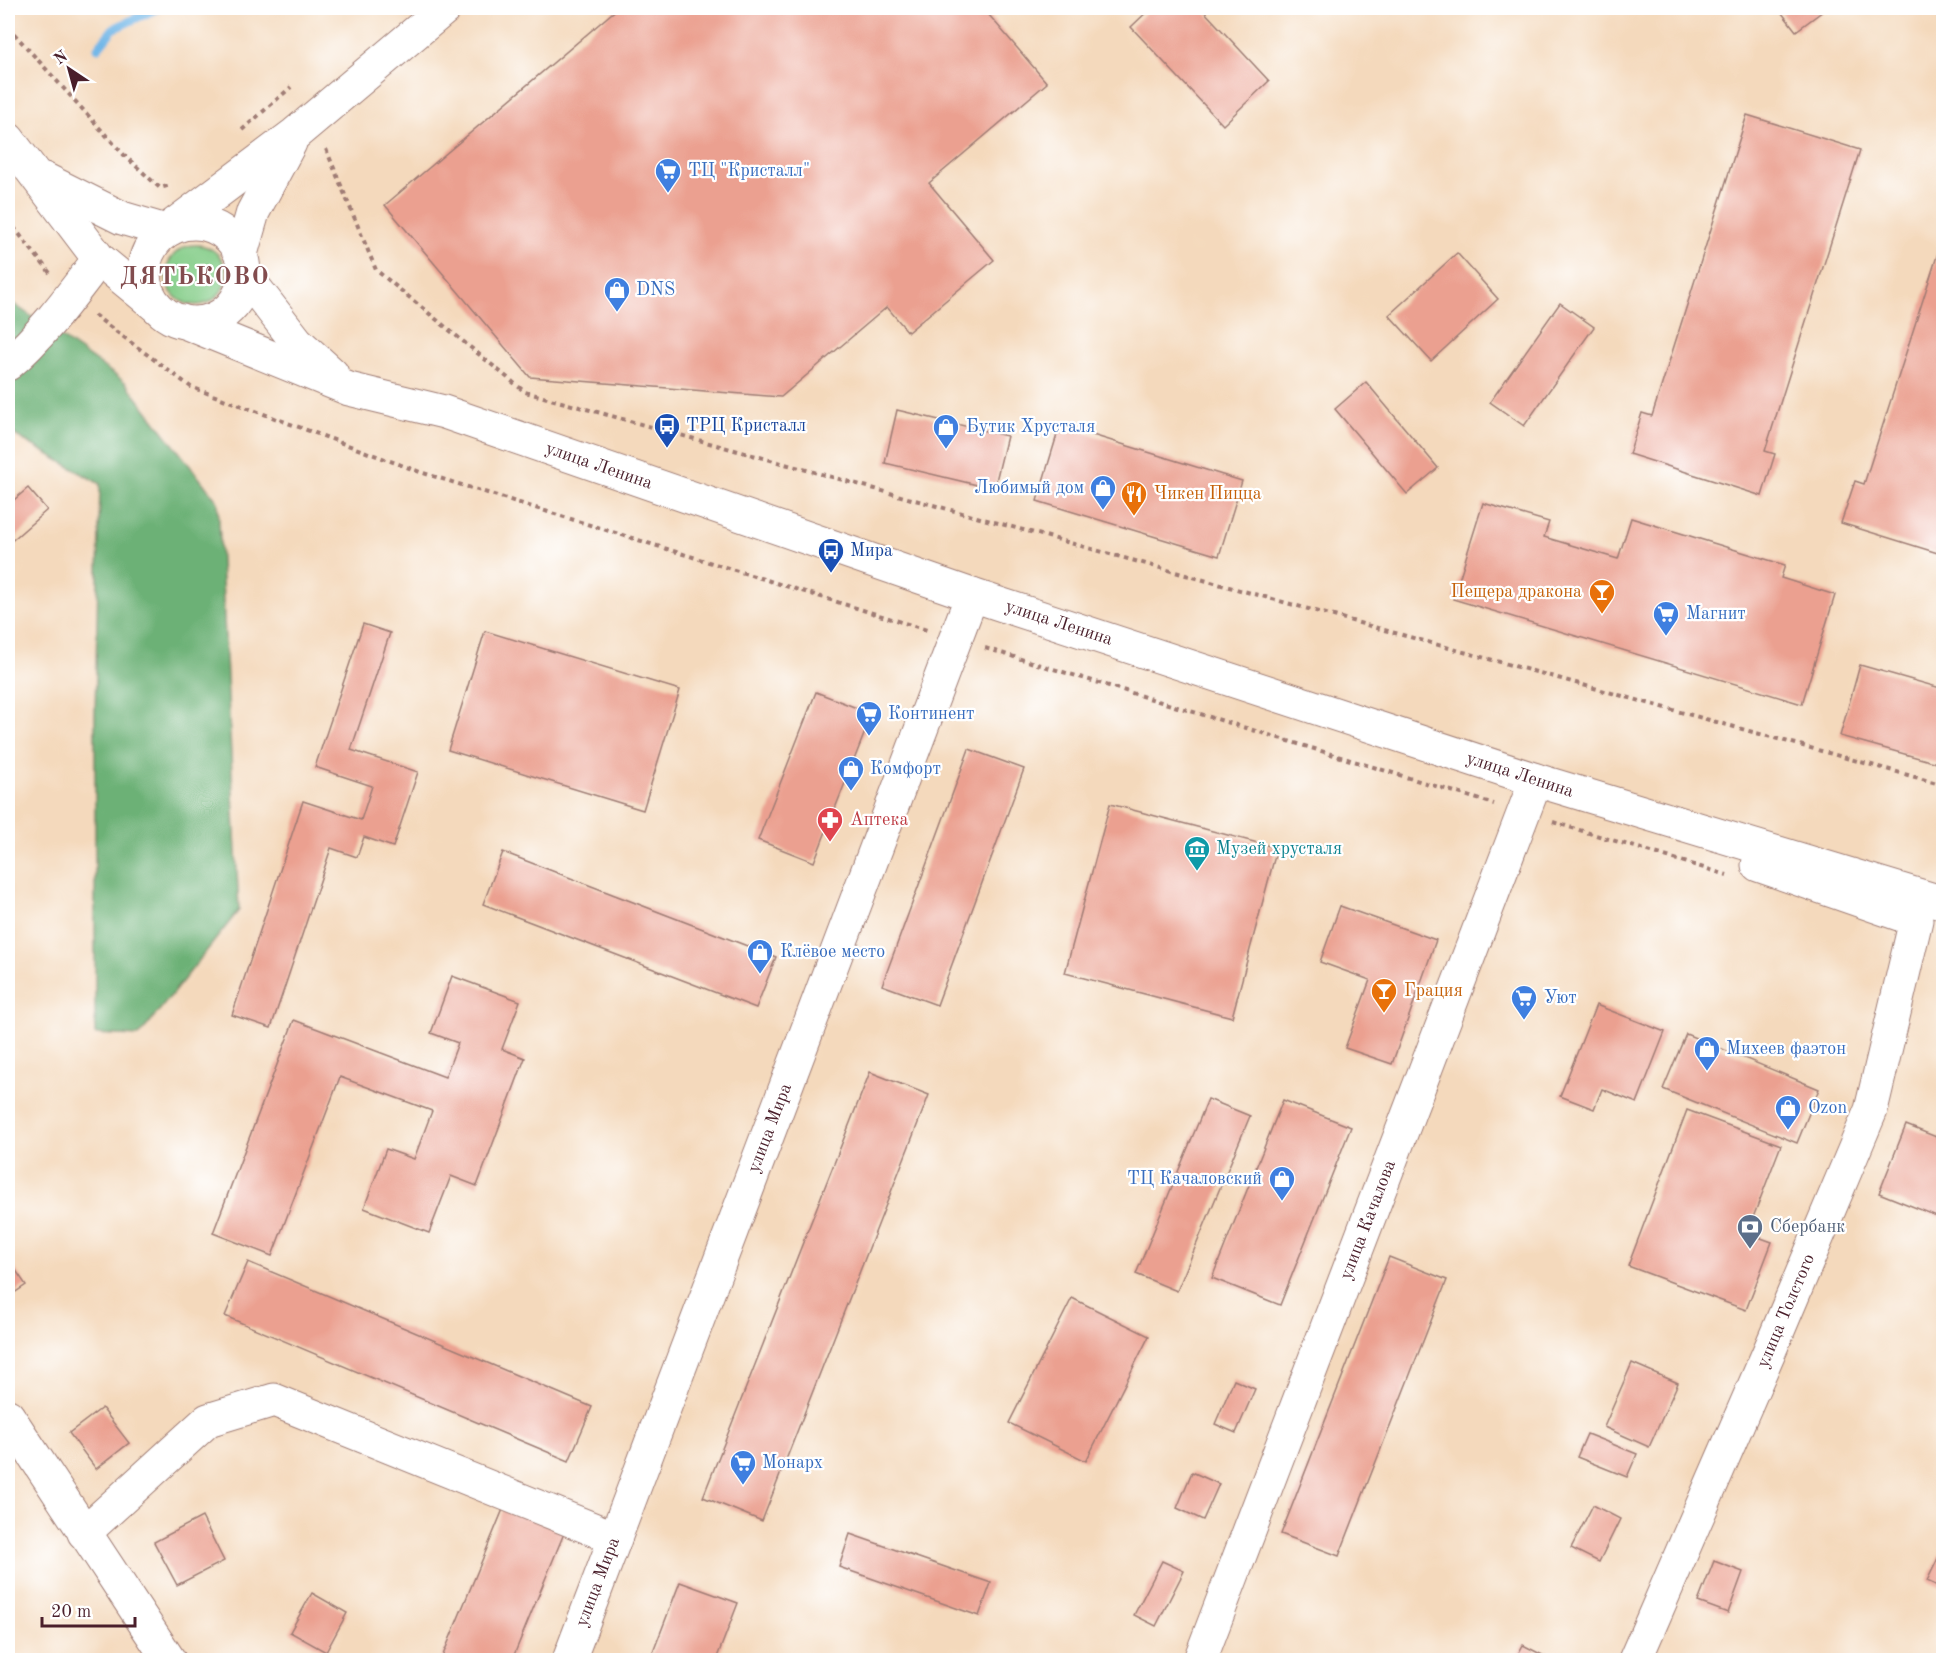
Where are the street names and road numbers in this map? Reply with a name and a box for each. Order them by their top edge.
street label: улица Ленина [543,439,655,493]
street label: улица Ленина [1003,597,1115,649]
street label: улица Ленина [1464,749,1576,801]
street label: улица Мира [745,1081,795,1175]
street label: улица Качалова [1337,1158,1399,1282]
street label: улица Толстого [1754,1251,1818,1371]
street label: улица Мира [573,1535,623,1629]

